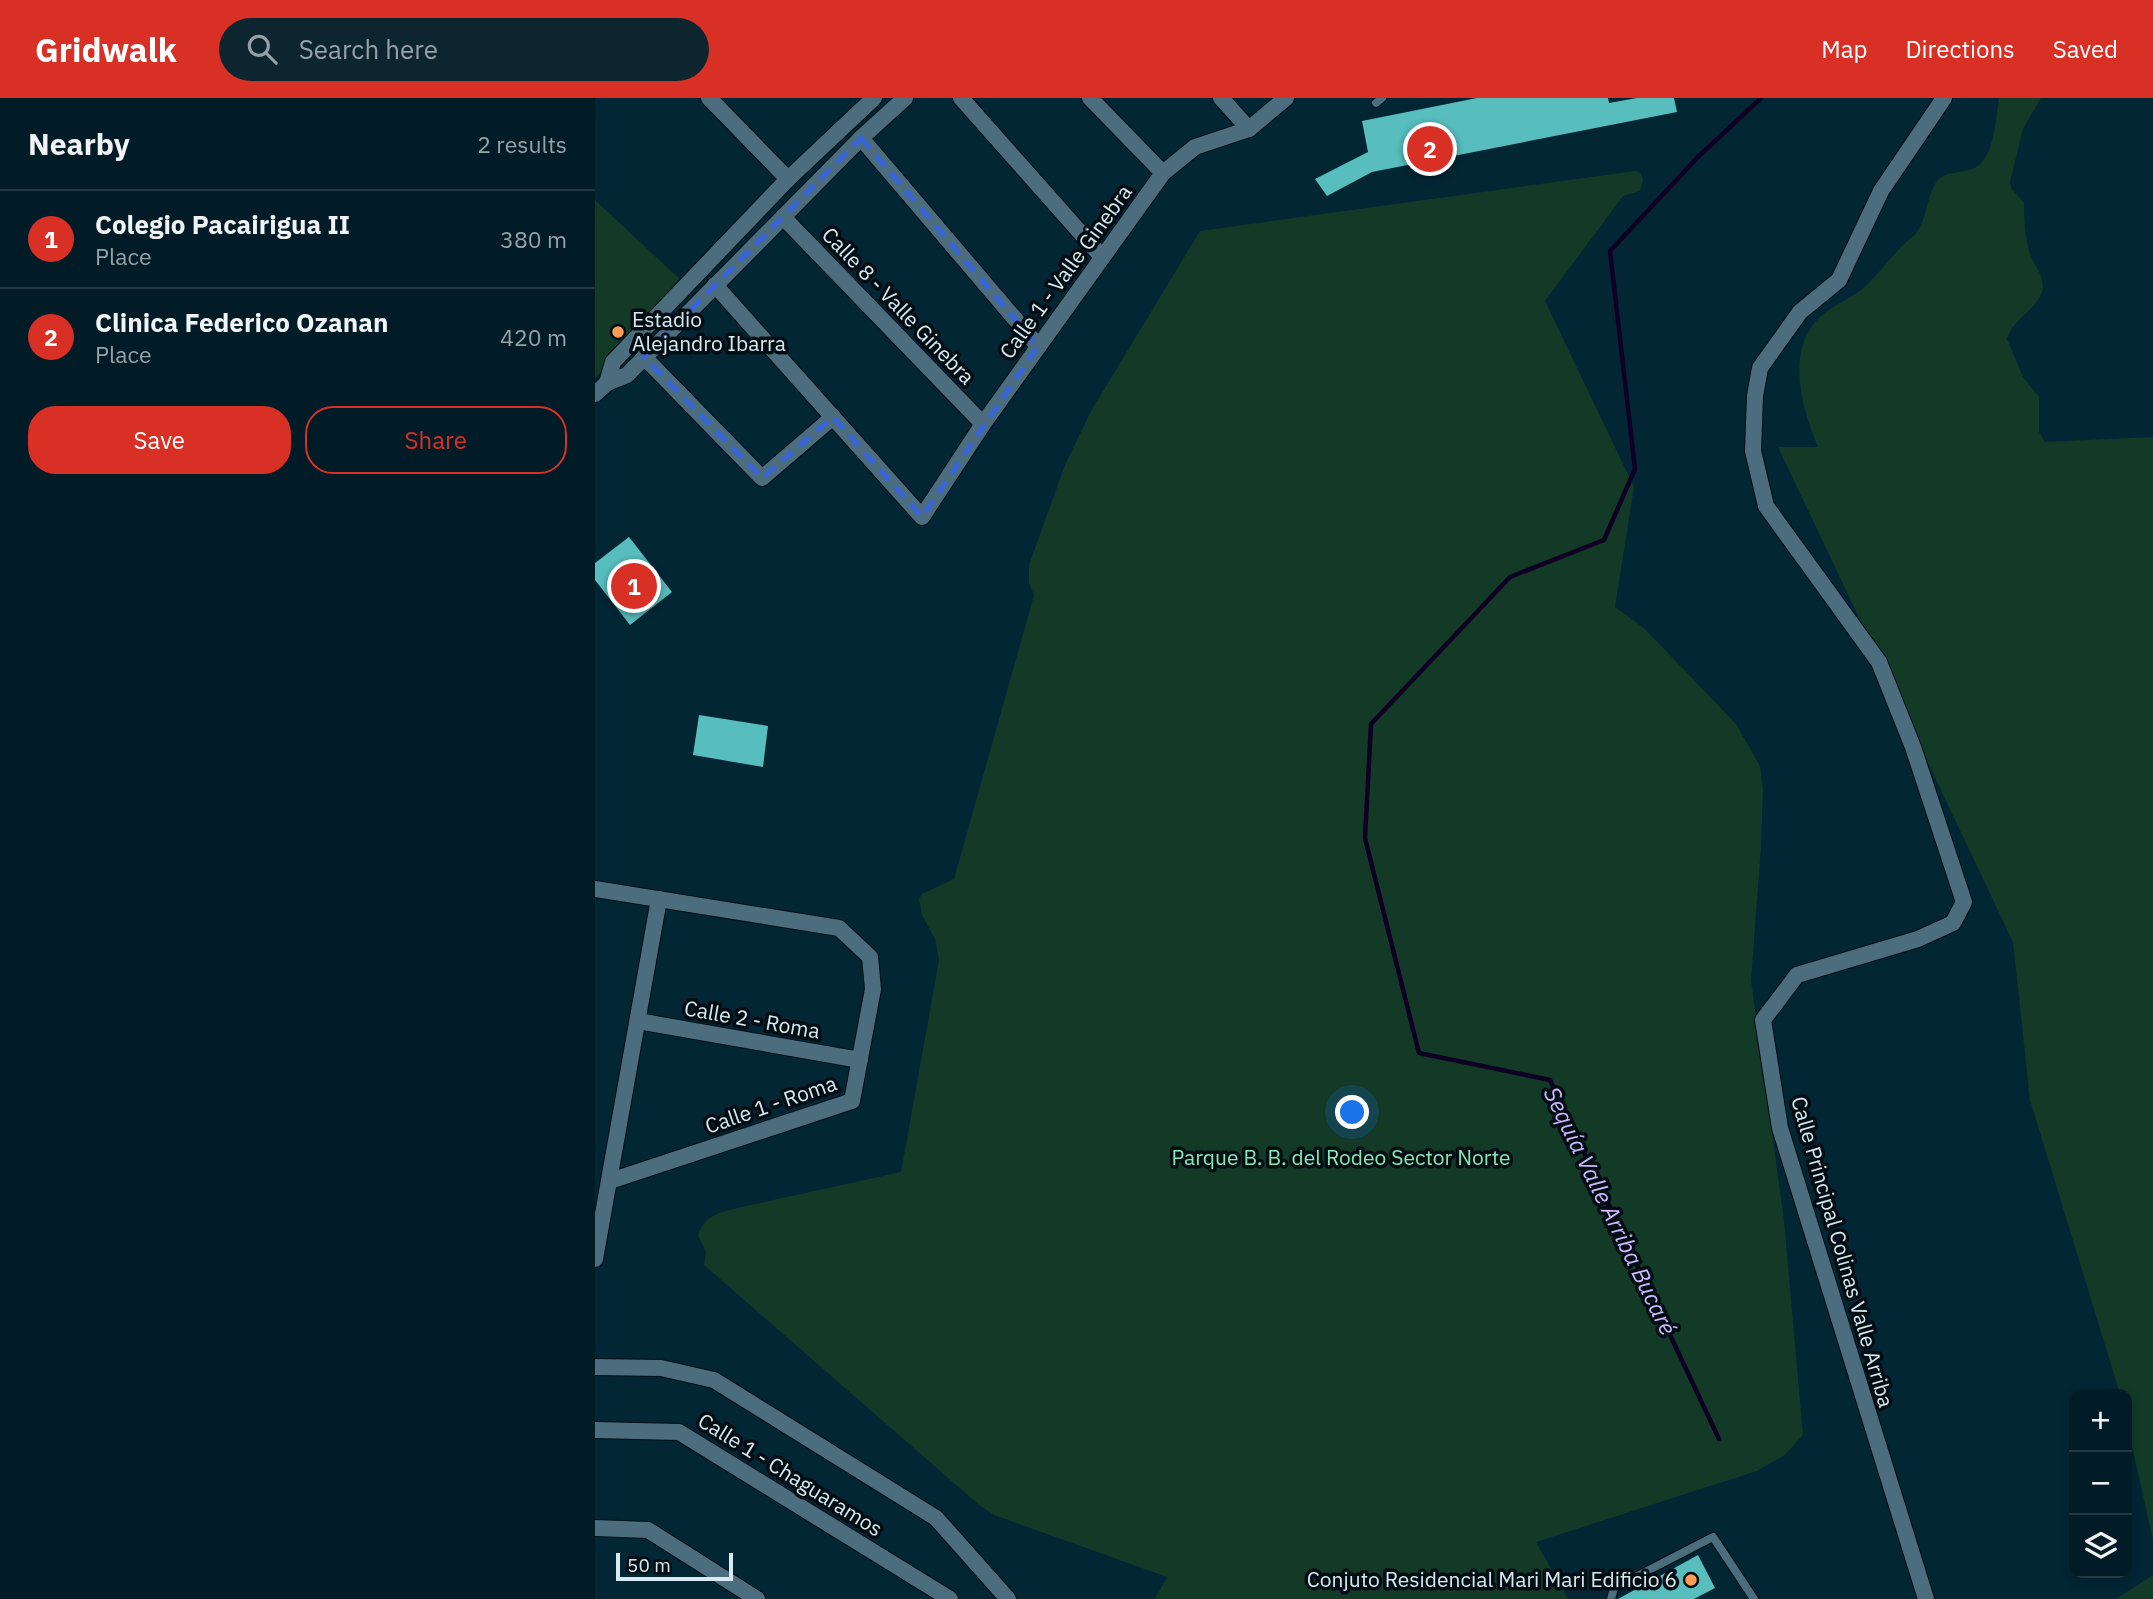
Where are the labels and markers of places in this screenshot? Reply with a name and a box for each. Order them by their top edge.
pin: 2 [1407,123,1453,175]
place label: Estadio Alejandro Ibarra [632,305,786,357]
marker: Estadio Alejandro Ibarra [610,324,626,340]
pin: 1 [611,560,657,612]
place label: Conjuto Residencial Mari Mari Edificio 6 [1307,1565,1677,1593]
marker: Conjuto Residencial Mari Mari Edificio 6 [1683,1572,1699,1588]

